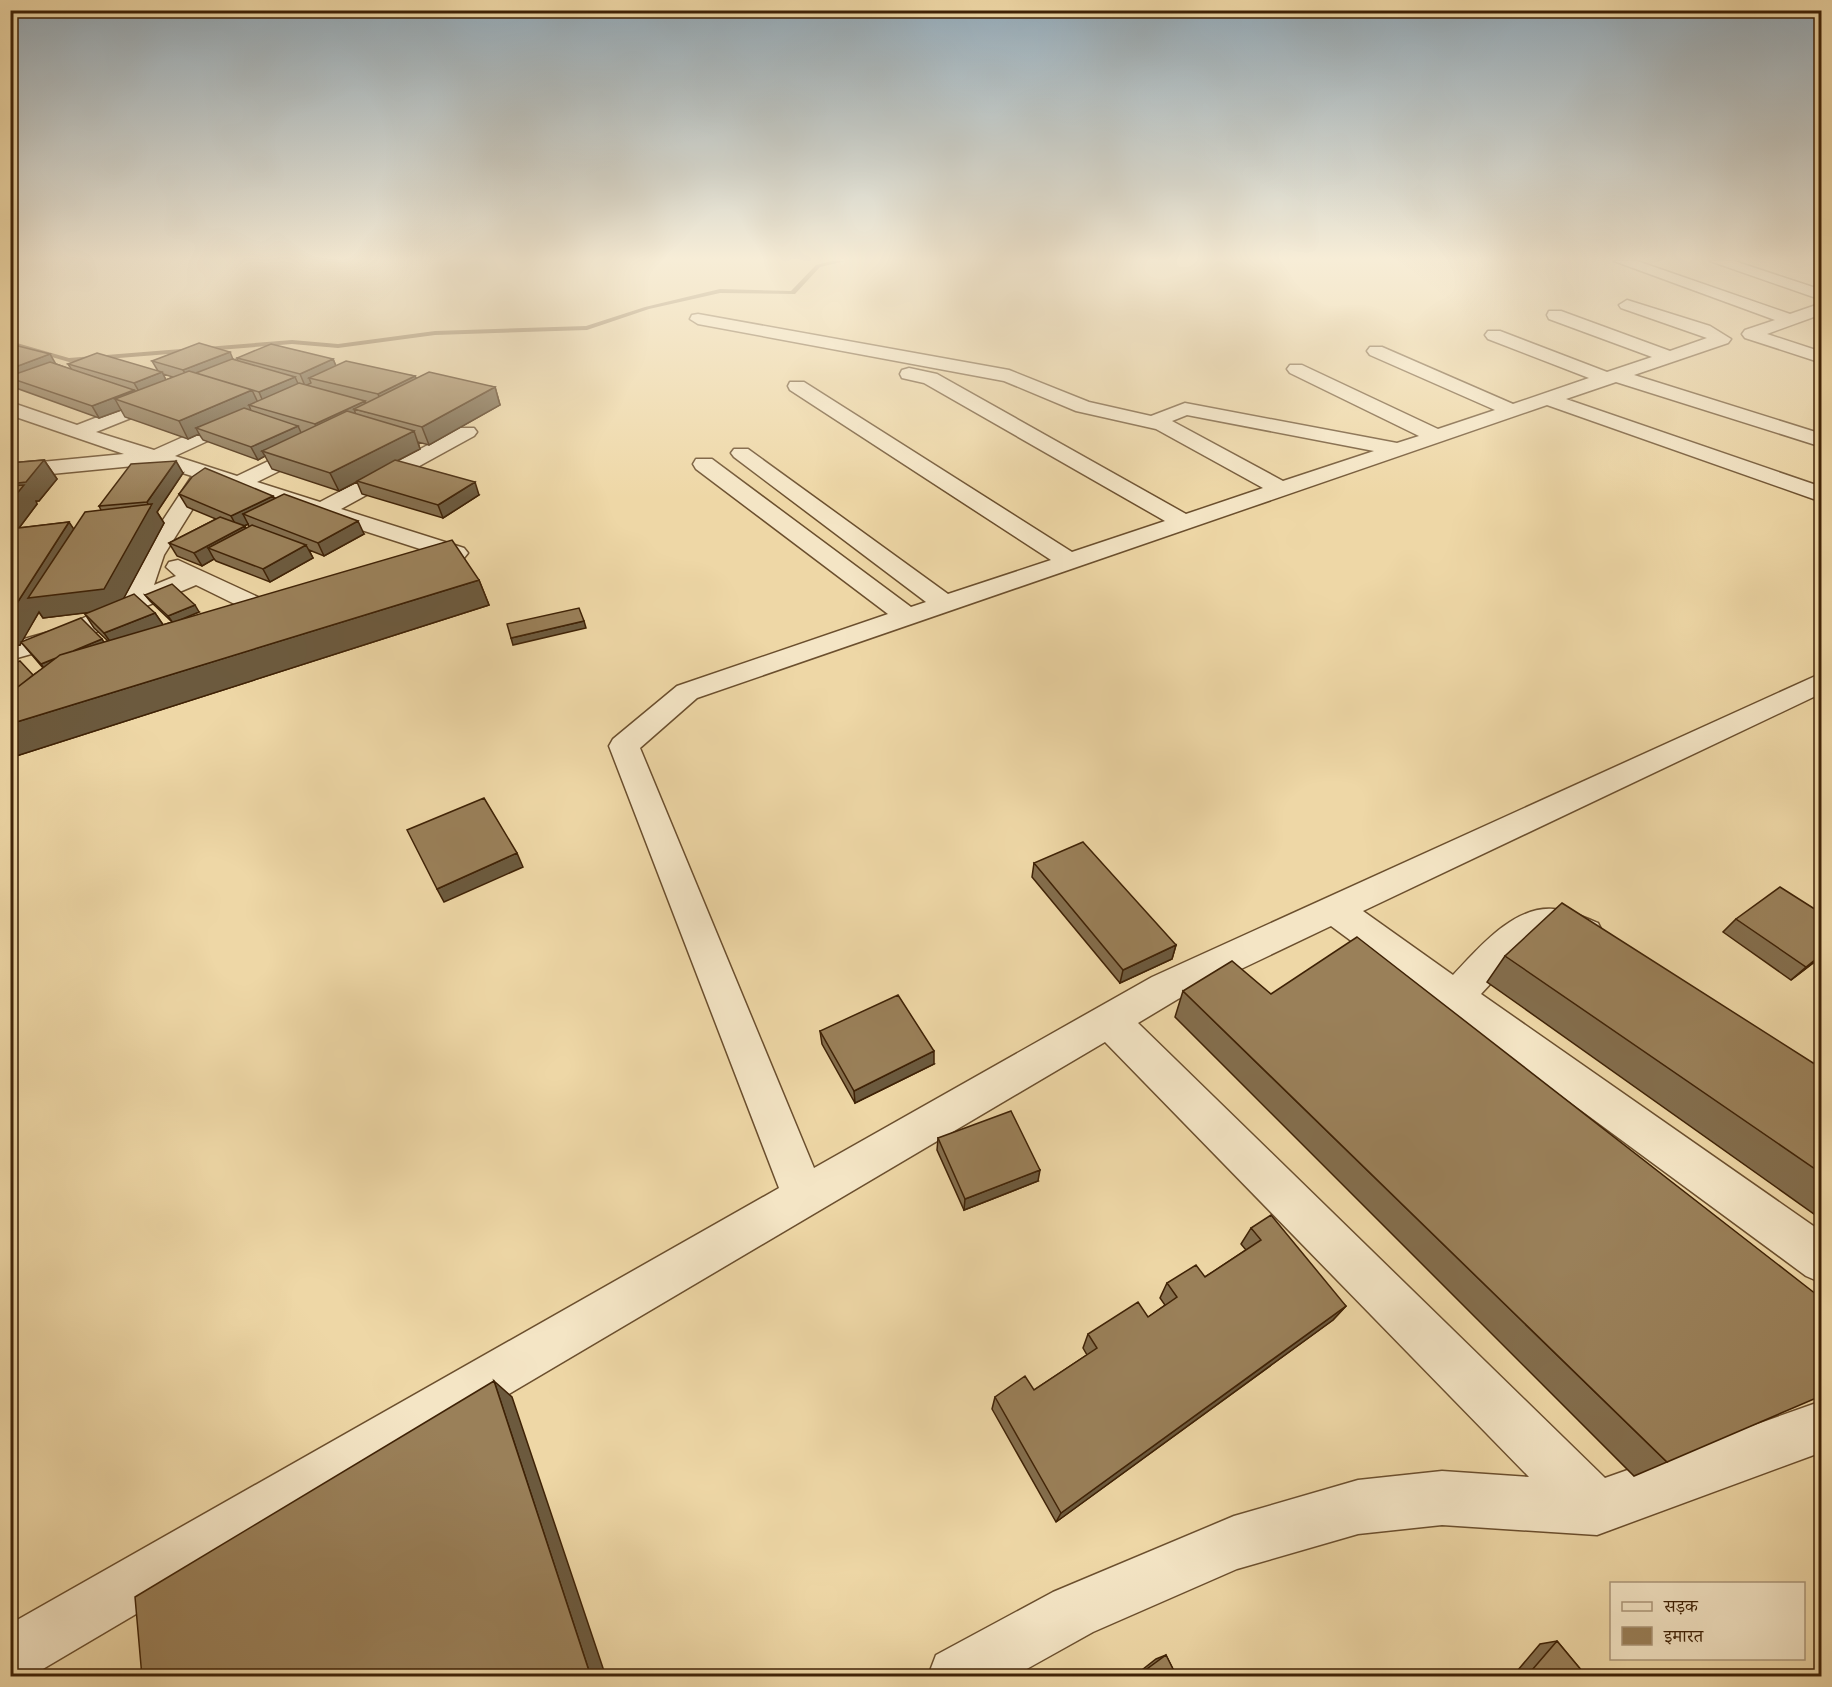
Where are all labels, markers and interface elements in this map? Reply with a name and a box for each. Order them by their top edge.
legend [1610,1582,1805,1660]
text: सड़क [1663,1595,1699,1620]
text: इमारत [1663,1625,1704,1650]

